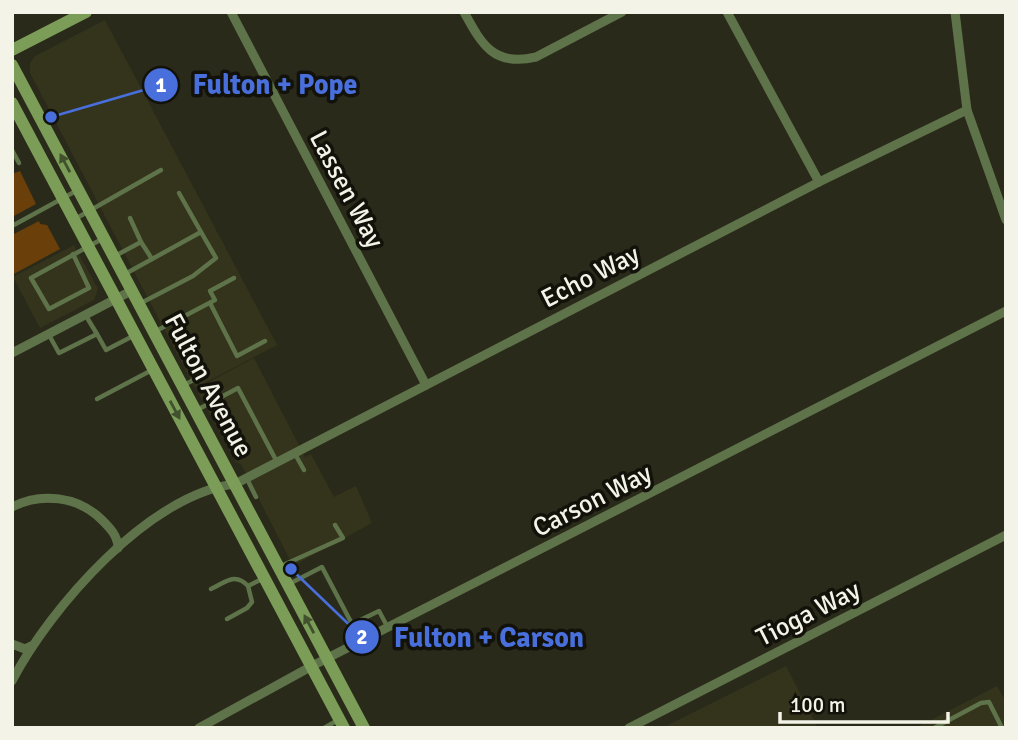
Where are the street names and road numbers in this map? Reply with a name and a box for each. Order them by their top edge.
street label: Lassen Way [302,125,390,254]
street label: Echo Way [536,239,645,315]
street label: Fulton Avenue [157,308,259,463]
street label: Carson Way [528,457,657,544]
street label: Tioga Way [751,574,866,654]

